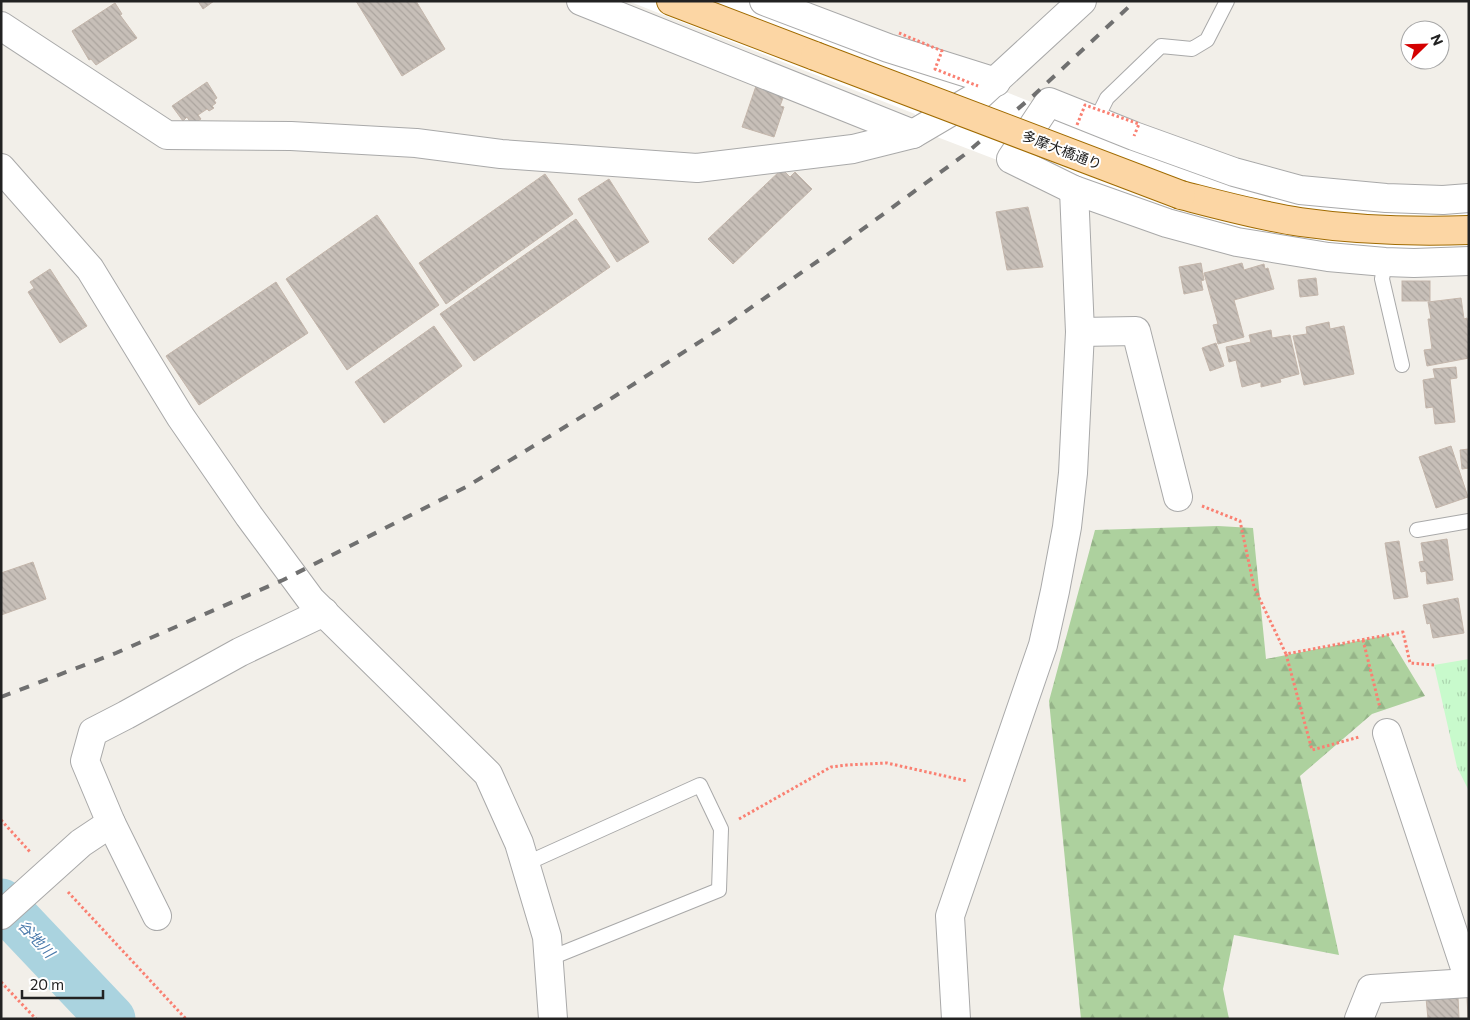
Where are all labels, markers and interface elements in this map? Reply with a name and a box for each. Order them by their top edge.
north arrow [1400,20,1450,70]
text: N [1428,32,1447,48]
street label: 多摩大橋通り [1020,127,1104,173]
water label: 谷地川 [15,916,60,962]
scale bar [22,968,104,1000]
text: 20 m [30,975,64,993]

